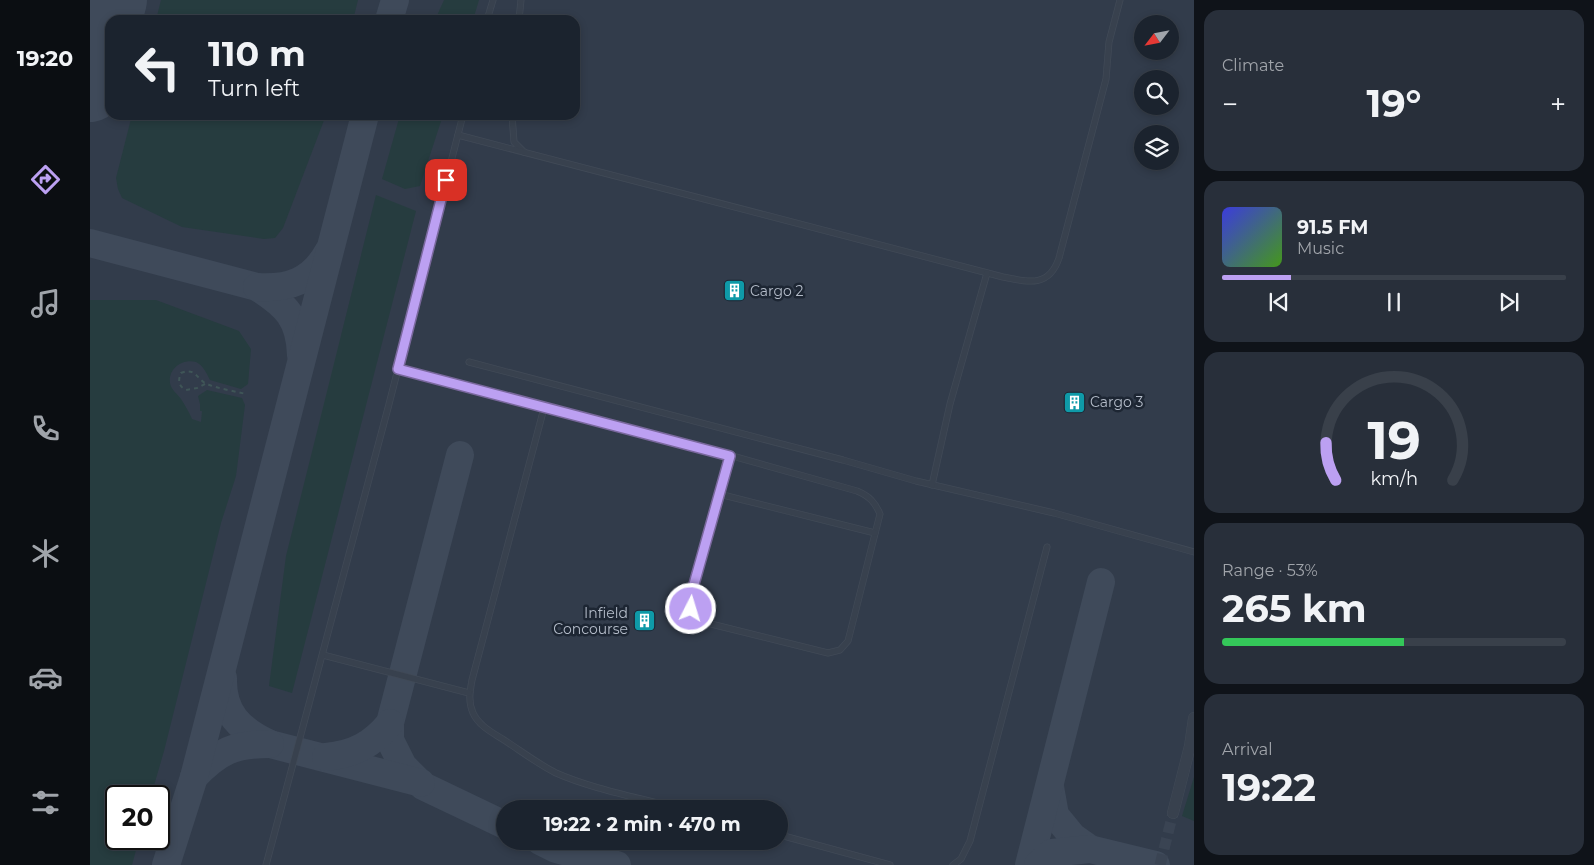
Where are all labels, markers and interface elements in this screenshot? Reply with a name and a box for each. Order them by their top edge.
north arrow [1134,15,1179,60]
map controls [1134,15,1179,170]
text: 110 m [208,32,306,75]
icon: left [125,35,190,100]
text: 19:20 [17,45,73,72]
text: Climate [1222,56,1284,75]
button: search [1134,70,1179,115]
text: Turn left [208,75,300,102]
text: 19° [1367,80,1422,127]
text: − [1222,87,1238,121]
text: + [1550,87,1566,121]
button: layers [1134,125,1179,170]
pin [425,159,467,201]
icon: directions [28,162,63,197]
icon: arrive [432,166,460,194]
text: 91.5 FM [1297,216,1368,239]
text: Music [1297,239,1344,258]
building icon: Cargo 2 [722,279,746,303]
place label: Cargo 2 [750,282,804,300]
icon: music [28,286,63,321]
icon: previous [1265,288,1293,316]
icon: pause [1380,288,1408,316]
icon: next [1495,288,1523,316]
building icon: Cargo 3 [1062,390,1086,414]
place label: Cargo 3 [1090,393,1144,411]
text: 19 [1367,409,1421,472]
icon: phone [28,411,63,446]
text: km/h [1370,468,1418,489]
icon: climate [28,536,63,571]
text: Range · 53% [1222,561,1318,580]
position arrow [664,582,716,634]
text: 265 km [1222,585,1367,632]
place label: Infield Concourse [553,604,628,638]
building icon: Infield Concourse [632,609,656,633]
icon: car [28,660,63,695]
text: Arrival [1222,740,1272,759]
text: 19:22 [1222,764,1316,811]
icon: filters [28,785,63,820]
speed limit sign: 20 [105,785,170,850]
text: 19:22 · 2 min · 470 m [543,813,741,836]

